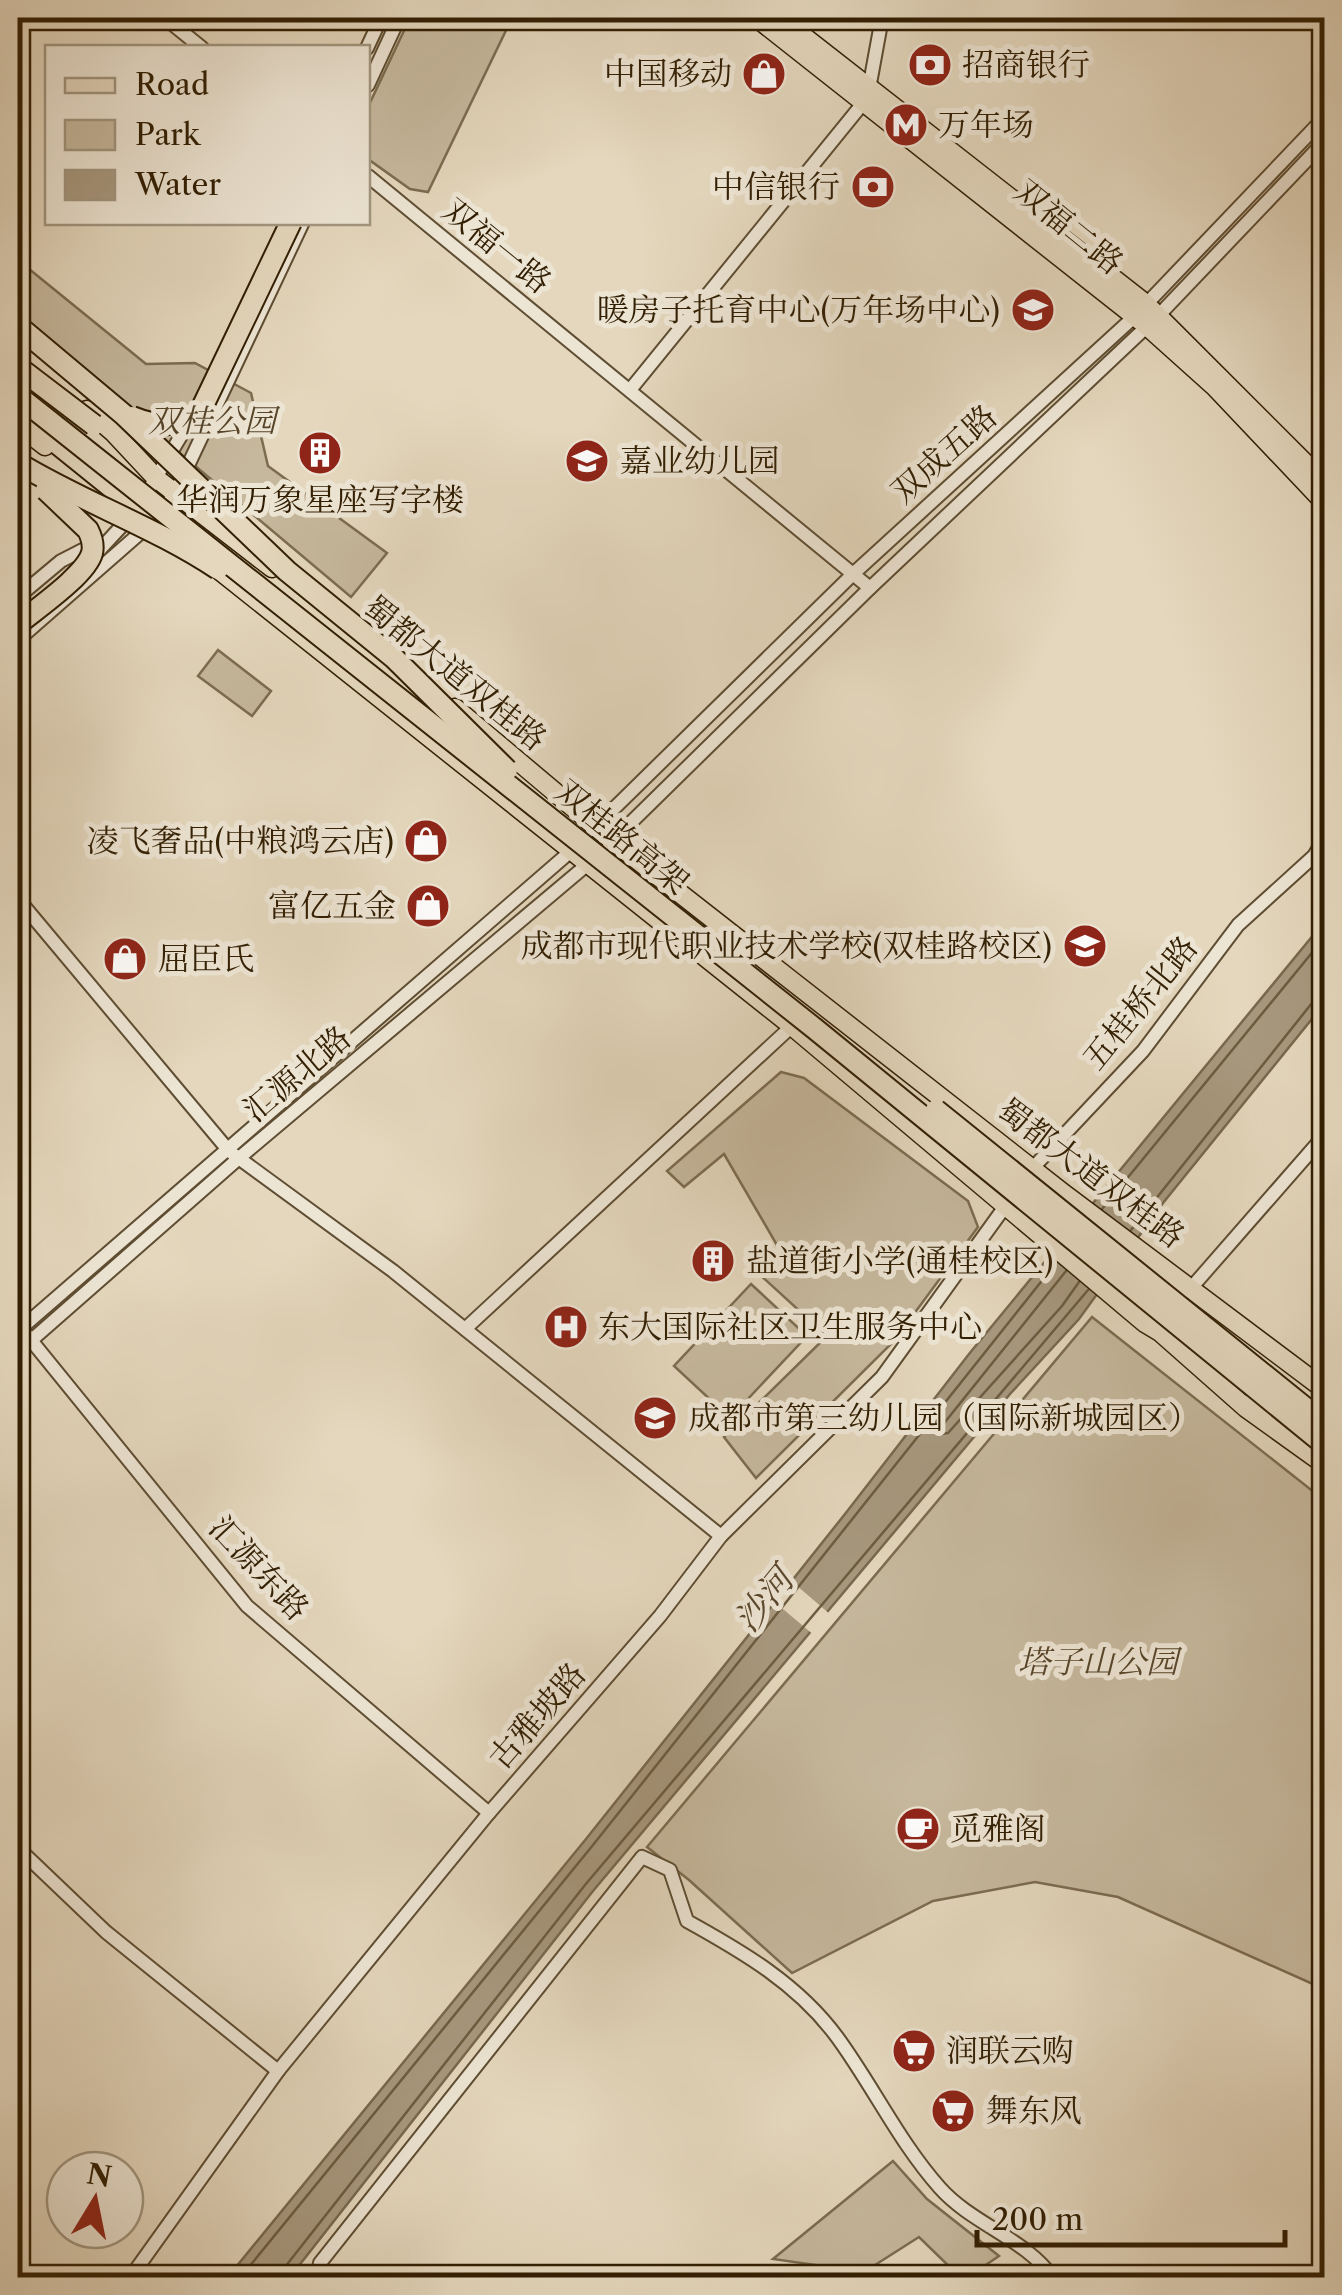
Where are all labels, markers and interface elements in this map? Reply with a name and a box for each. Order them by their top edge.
bank icon: 招商银行 [907,42,953,88]
legend [45,45,370,225]
place label: 招商银行 [962,45,1090,84]
shop icon: 中国移动 [741,51,787,97]
place label: 中国移动 [604,54,732,93]
text: Road [135,66,209,103]
metro station icon: 万年场 [883,102,929,148]
place label: 万年场 [938,105,1034,144]
text: Park [135,116,202,153]
bank icon: 中信银行 [850,164,896,210]
text: Water [134,166,221,203]
place label: 中信银行 [712,167,840,206]
street label: 双福二路 [1007,171,1131,282]
street label: 双福一路 [435,190,559,301]
school or university icon: 暖房子托育中心(万年场中心) [1010,287,1056,333]
place label: 暖房子托育中心(万年场中心) [597,290,1000,329]
street label: 双成五路 [883,396,1004,511]
park label: 双桂公园 [148,401,281,440]
building icon: 华润万象星座写字楼 [297,430,343,476]
school or university icon: 嘉业幼儿园 [564,438,610,484]
place label: 嘉业幼儿园 [620,441,780,480]
place label: 华润万象星座写字楼 [176,480,464,519]
street label: 蜀都大道双桂路 [356,587,555,758]
street label: 双桂路高架 [548,771,697,902]
shop icon: 凌飞奢品(中粮鸿云店) [403,818,449,864]
place label: 凌飞奢品(中粮鸿云店) [87,821,394,860]
shop icon: 富亿五金 [405,883,451,929]
place label: 富亿五金 [268,886,396,925]
school or university icon: 成都市现代职业技术学校(双桂路校区) [1062,923,1108,969]
place label: 成都市现代职业技术学校(双桂路校区) [521,926,1052,965]
street label: 五桂桥北路 [1074,928,1205,1077]
shop icon: 屈臣氏 [102,936,148,982]
place label: 屈臣氏 [158,939,254,978]
street label: 汇源北路 [235,1018,358,1130]
street label: 蜀都大道双桂路 [990,1090,1192,1256]
building icon: 盐道街小学(通桂校区) [690,1238,736,1284]
place label: 盐道街小学(通桂校区) [746,1241,1053,1280]
hospital icon: 东大国际社区卫生服务中心 [543,1304,589,1350]
place label: 东大国际社区卫生服务中心 [598,1307,982,1346]
school or university icon: 成都市第三幼儿园（国际新城园区） [632,1395,678,1441]
place label: 成都市第三幼儿园（国际新城园区） [688,1398,1200,1437]
street label: 汇源东路 [201,1508,317,1628]
water label: 沙河 [725,1554,806,1640]
park label: 塔子山公园 [1018,1642,1183,1681]
street label: 古雅坡路 [480,1655,593,1777]
cafe icon: 觅雅阁 [895,1806,941,1852]
place label: 觅雅阁 [950,1809,1046,1848]
supermarket icon: 润联云购 [891,2028,937,2074]
place label: 润联云购 [946,2031,1074,2070]
supermarket icon: 舞东风 [930,2088,976,2134]
place label: 舞东风 [986,2091,1082,2130]
north arrow [45,2150,145,2250]
text: N [84,2157,114,2194]
scale bar [977,2185,1284,2247]
text: 200 m [992,2201,1083,2238]

